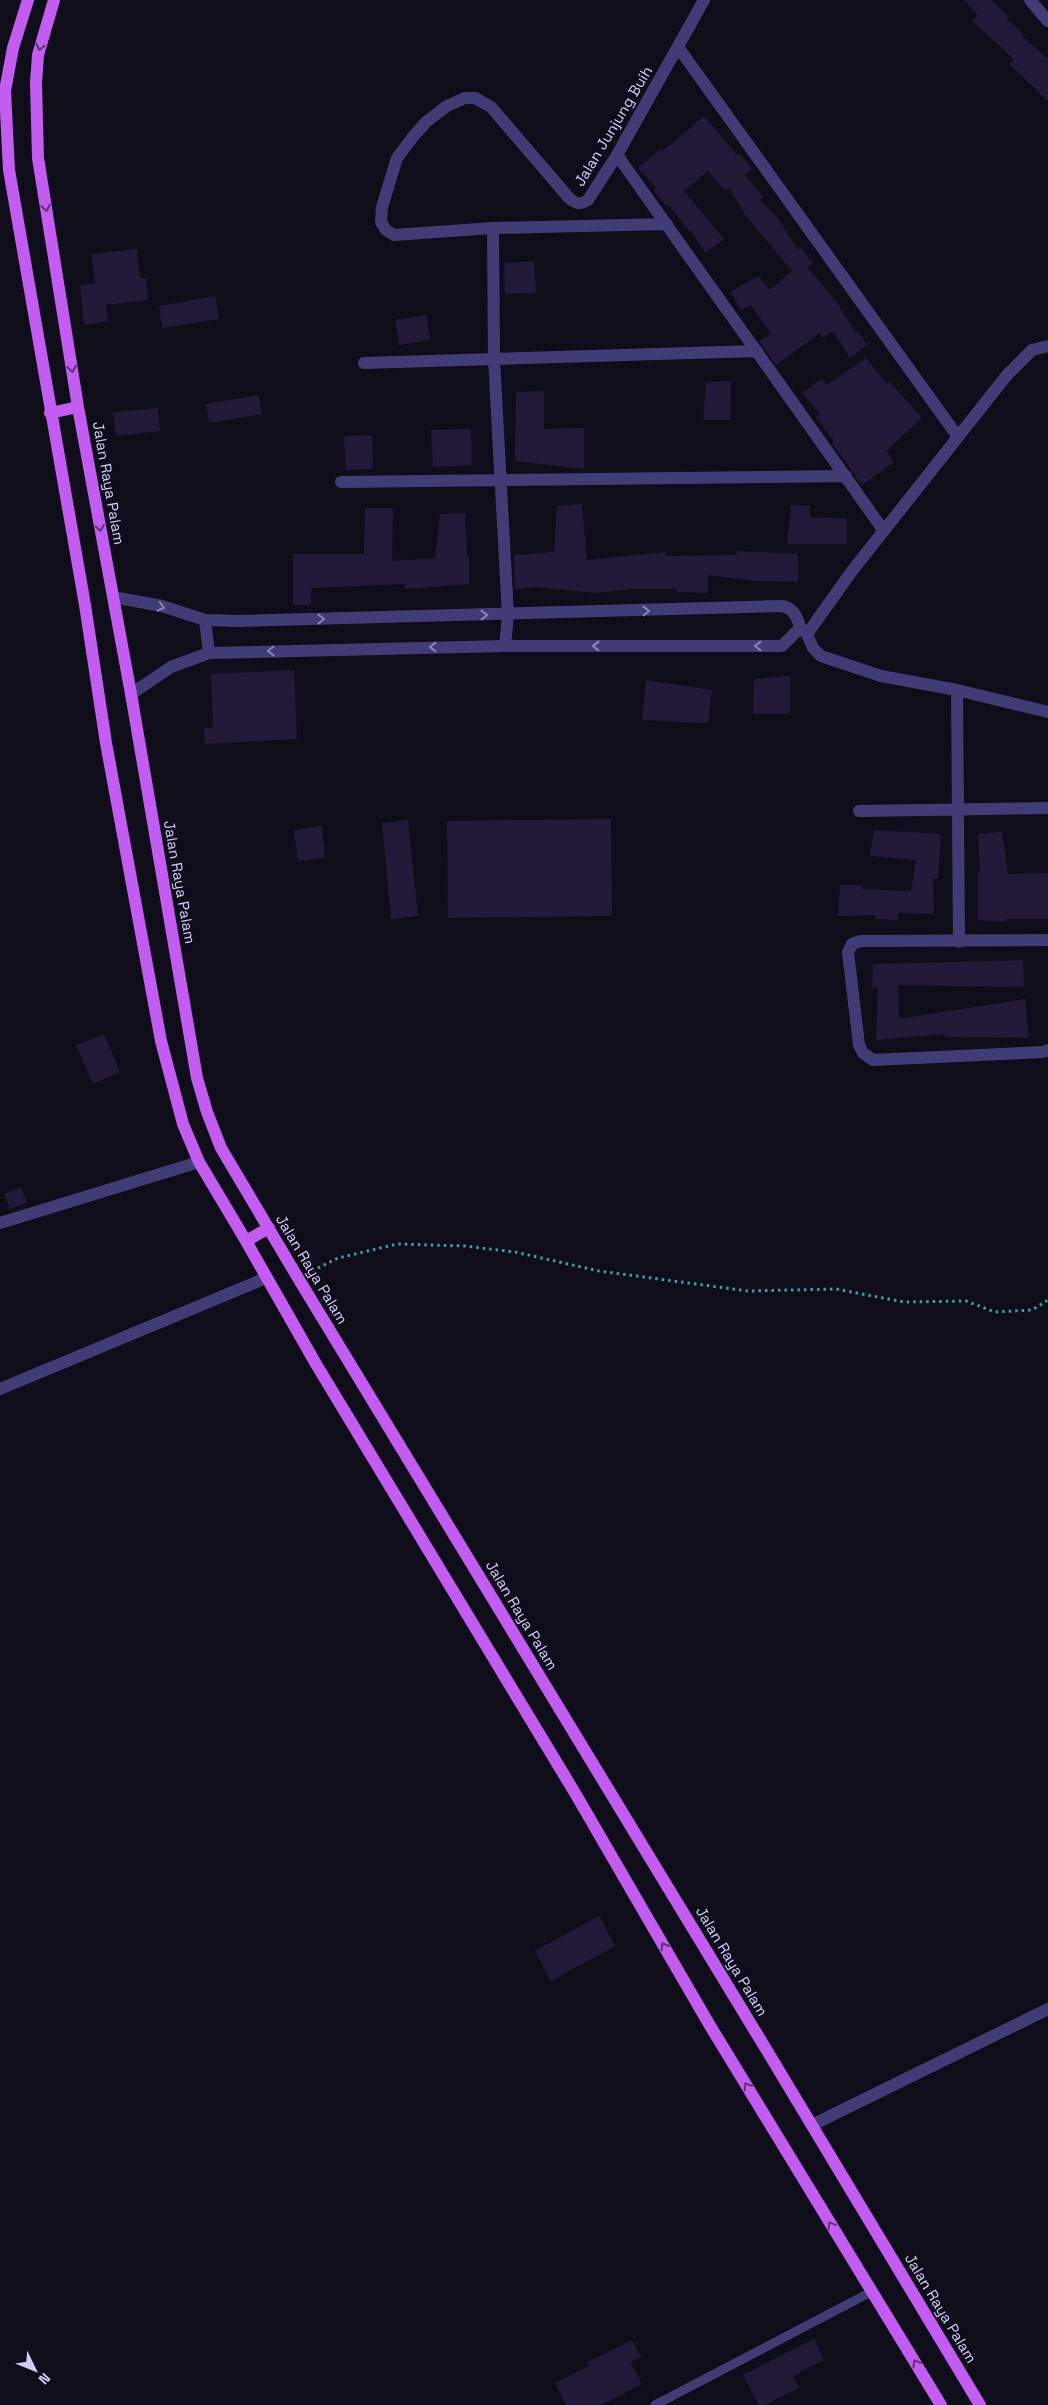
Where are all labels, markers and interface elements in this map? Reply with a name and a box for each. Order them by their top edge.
one-way arrow [35,42,46,51]
street label: Jalan Junjung Buih [570,62,656,190]
one-way arrow [41,204,51,212]
one-way arrow [66,365,77,373]
street label: Jalan Raya Palam [89,420,129,546]
one-way arrow [95,524,105,533]
one-way arrow [156,601,164,611]
one-way arrow [642,606,650,616]
one-way arrow [480,610,488,621]
one-way arrow [318,614,325,624]
one-way arrow [592,641,600,651]
one-way arrow [754,641,762,651]
one-way arrow [429,642,437,653]
one-way arrow [267,646,275,657]
street label: Jalan Raya Palam [160,819,200,945]
street label: Jalan Raya Palam [272,1211,352,1327]
street label: Jalan Raya Palam [482,1557,562,1673]
street label: Jalan Raya Palam [692,1903,772,2019]
one-way arrow [660,1943,670,1952]
one-way arrow [744,2082,754,2091]
one-way arrow [828,2221,838,2230]
street label: Jalan Raya Palam [901,2250,981,2366]
north arrow [10,2345,60,2395]
one-way arrow [912,2360,922,2369]
text: N [35,2369,54,2388]

